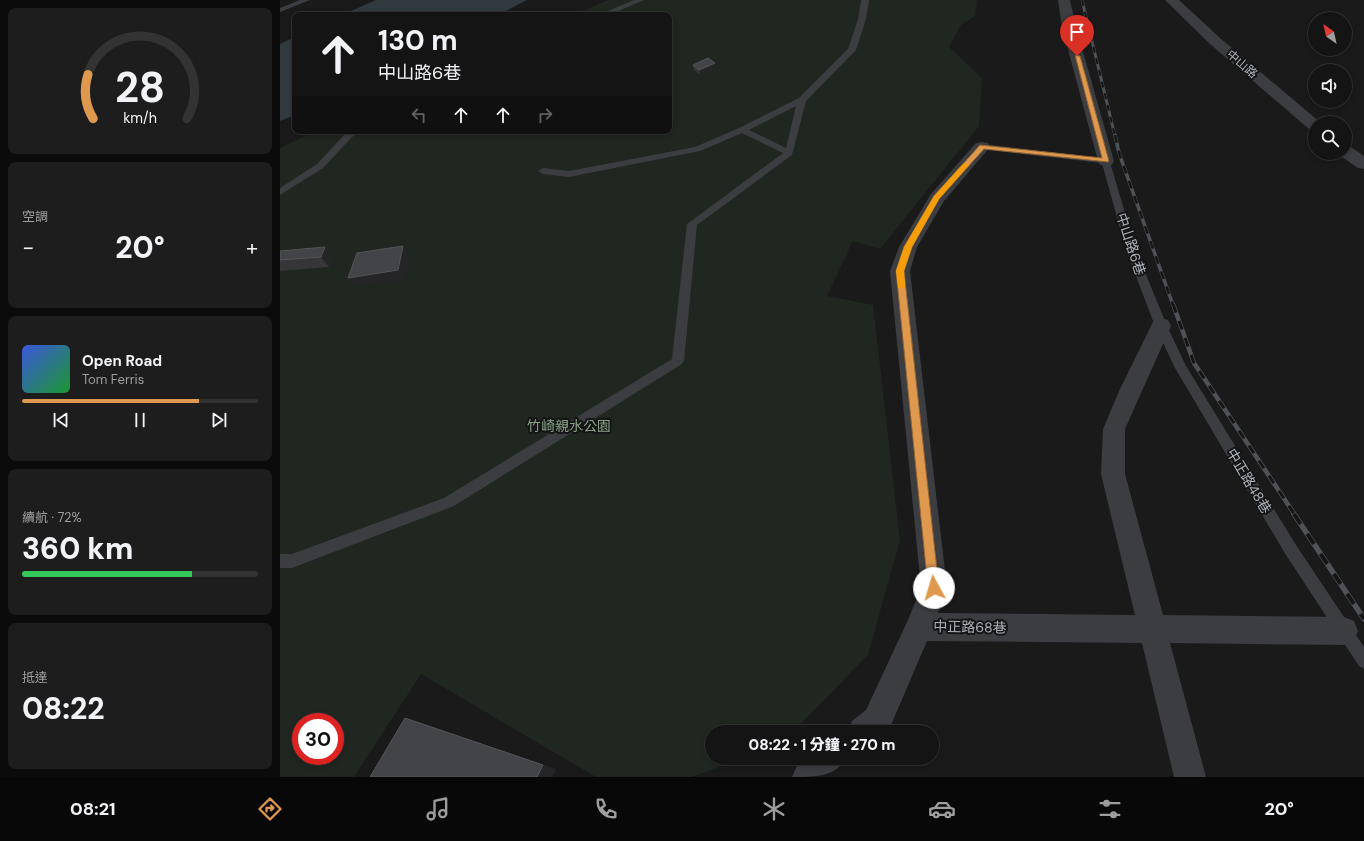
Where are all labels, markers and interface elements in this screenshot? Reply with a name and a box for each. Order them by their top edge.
north arrow [1308,12,1352,56]
map controls [1308,12,1352,160]
pin [1060,15,1094,56]
icon: arrive [1066,21,1088,43]
text: 130 m [378,22,458,59]
icon: ahead [312,28,364,80]
street label: 中山路 [1223,46,1261,82]
text: 28 [115,61,165,115]
text: 中山路6巷 [378,61,461,85]
button: sound [1308,64,1352,108]
icon: left [408,104,430,126]
icon: ahead [450,104,472,126]
icon: ahead [492,104,514,126]
icon: right [534,104,556,126]
text: km/h [123,108,157,126]
button: search [1308,116,1352,160]
text: 空調 [22,208,48,225]
street label: 中山路6巷 [1112,210,1150,278]
text: 20° [115,228,165,267]
text: − [22,233,34,262]
text: + [246,233,258,262]
text: Open Road [82,351,162,371]
text: Tom Ferris [82,371,144,388]
icon: previous [50,409,72,431]
icon: pause [129,409,151,431]
icon: next [208,409,230,431]
park label: 竹崎親水公園 [527,417,611,435]
street label: 中正路48巷 [1222,445,1276,517]
text: 續航 · 72% [22,509,82,526]
text: 360 km [22,529,133,568]
position arrow [913,567,955,609]
street label: 中正路68巷 [933,617,1007,637]
text: 抵達 [22,669,48,686]
text: 08:22 [22,689,105,728]
speed limit sign: 30 [292,713,344,765]
text: 08:22 · 1 分鐘 · 270 m [749,735,895,755]
icon: directions [256,795,284,823]
icon: music [424,795,452,823]
icon: phone [592,795,620,823]
icon: climate [760,795,788,823]
icon: car [928,795,956,823]
icon: filters [1096,795,1124,823]
text: 08:21 [70,797,116,821]
text: 20° [1264,797,1294,821]

